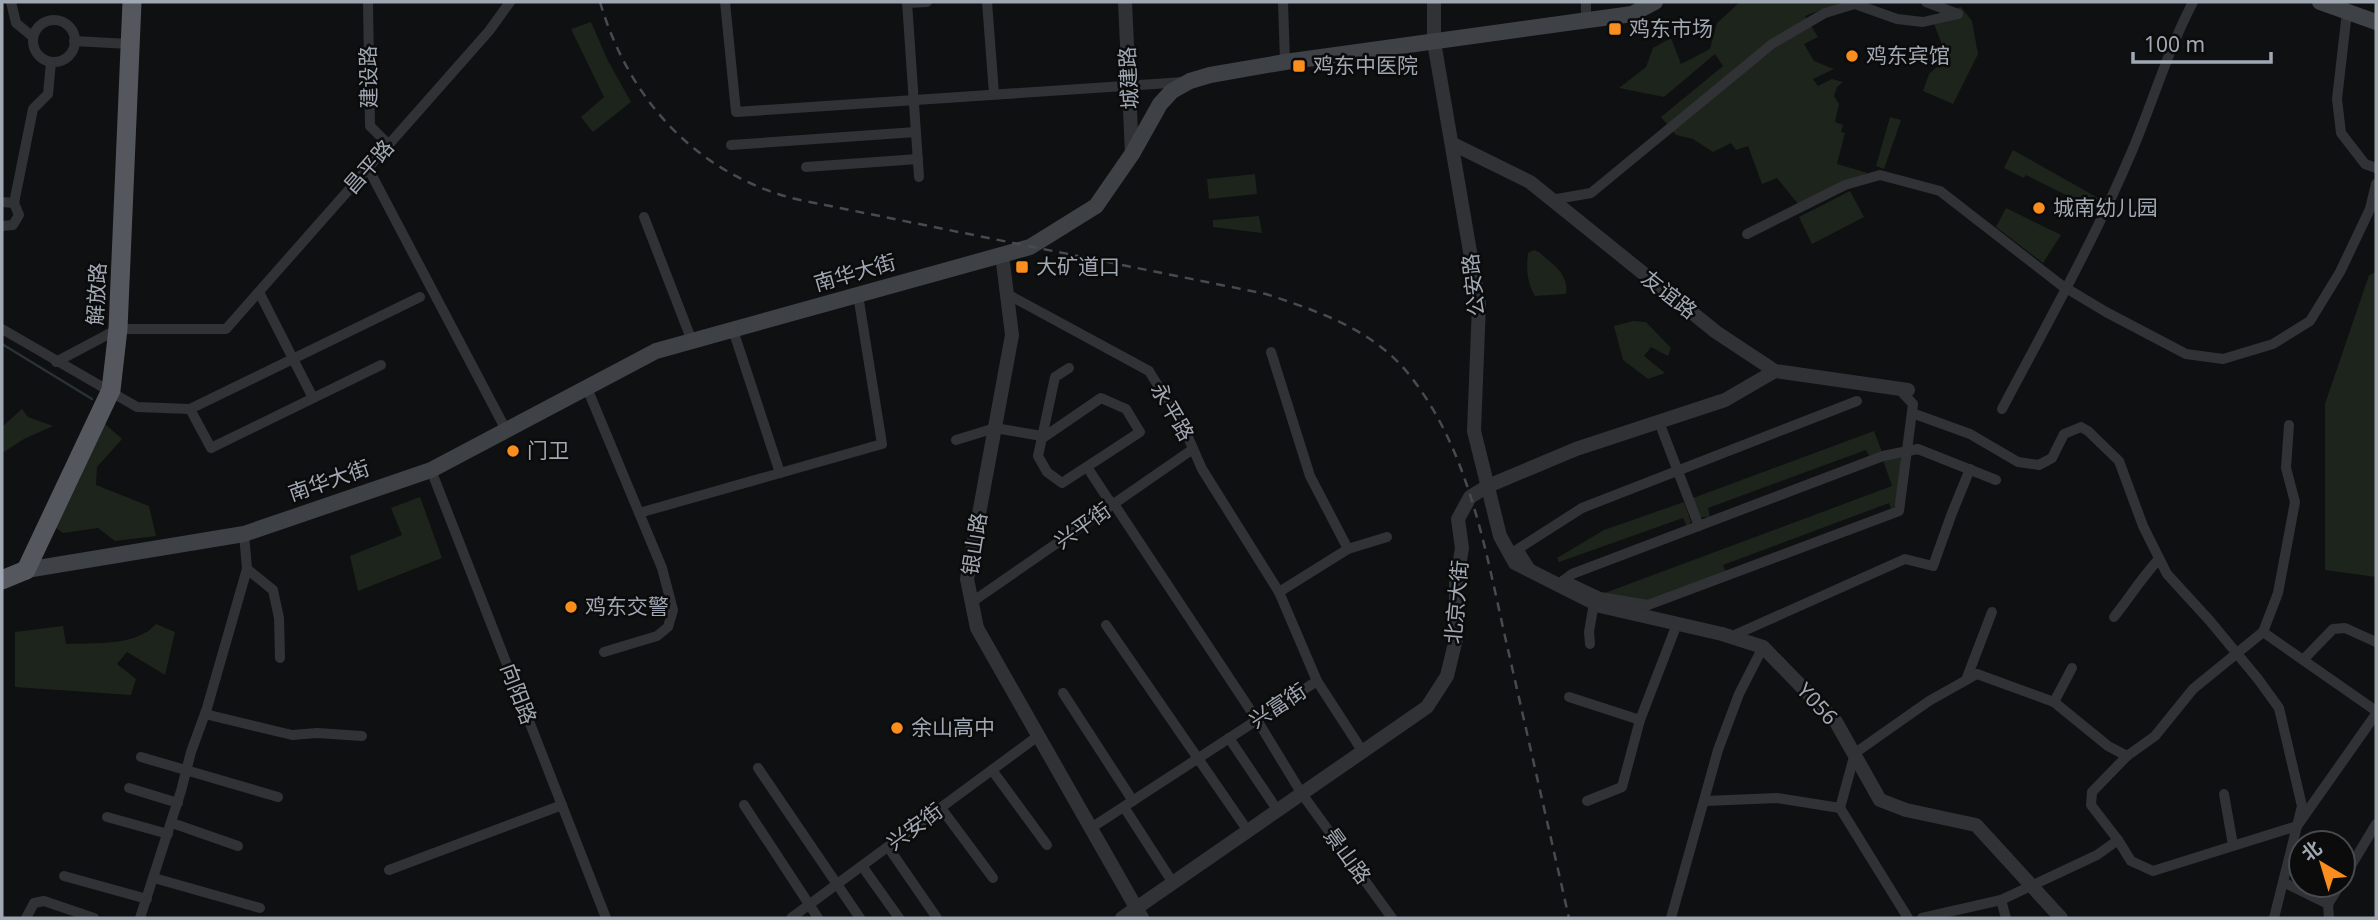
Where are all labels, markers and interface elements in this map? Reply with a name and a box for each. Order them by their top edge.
place label: 鸡东市场 [1629,14,1713,42]
marker: 鸡东市场 [1607,21,1623,37]
scale bar [2133,21,2271,65]
text: 100 m [2144,30,2205,58]
place label: 鸡东宾馆 [1866,41,1950,69]
street label: 建设路 [353,45,383,109]
street label: 城建路 [1112,46,1144,110]
marker: 鸡东宾馆 [1844,48,1860,64]
place label: 鸡东中医院 [1313,51,1418,79]
marker: 鸡东中医院 [1291,58,1307,74]
street label: 昌平路 [337,133,399,199]
place label: 城南幼儿园 [2053,193,2158,221]
marker: 城南幼儿园 [2031,200,2047,216]
street label: 南华大街 [810,247,899,297]
place label: 大矿道口 [1036,252,1120,280]
street label: 公安路 [1456,252,1490,318]
marker: 大矿道口 [1014,259,1030,275]
street label: 解放路 [80,262,112,326]
street label: 友谊路 [1636,264,1703,325]
street label: 永平路 [1145,377,1201,446]
place label: 门卫 [527,436,569,464]
marker: 门卫 [505,443,521,459]
street label: 南华大街 [284,453,373,507]
street label: 兴平街 [1049,496,1116,555]
street label: 银山路 [955,511,993,577]
street label: 北京大街 [1438,559,1474,645]
place label: 鸡东交警 [585,592,669,620]
marker: 鸡东交警 [563,599,579,615]
street label: 向阳路 [495,659,543,728]
street label: 兴富街 [1243,676,1311,734]
street label: Y056 [1791,676,1844,730]
place label: 余山高中 [911,713,995,741]
marker: 余山高中 [889,720,905,736]
street label: 兴安街 [881,796,948,856]
street label: 景山路 [1318,822,1378,889]
north arrow [2287,829,2357,899]
text: 北 [2296,835,2327,867]

